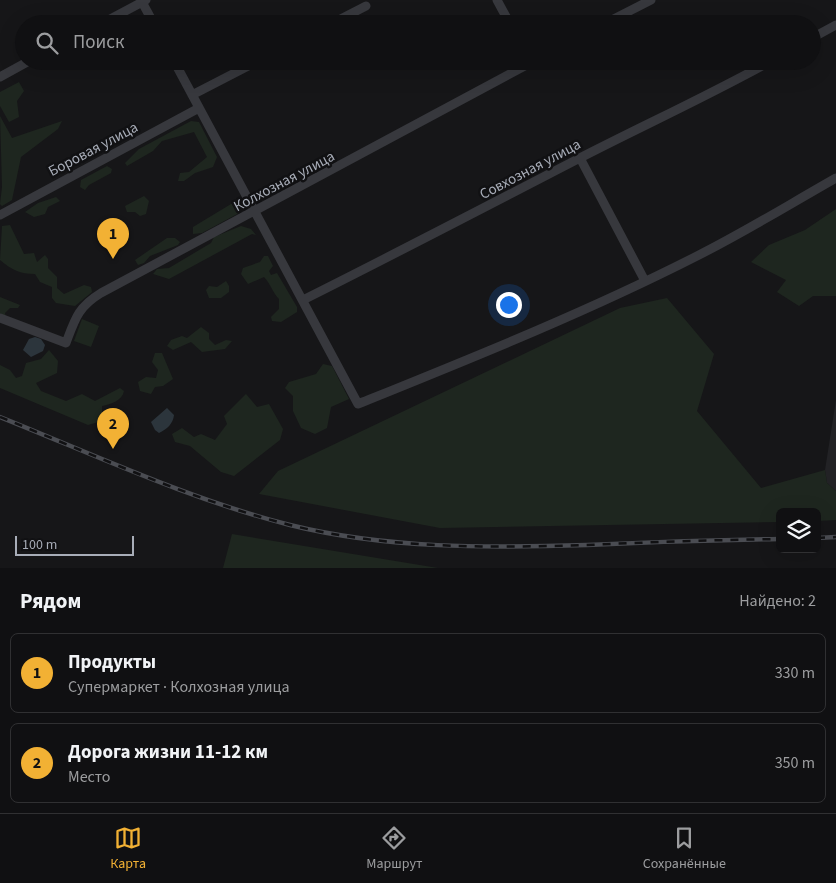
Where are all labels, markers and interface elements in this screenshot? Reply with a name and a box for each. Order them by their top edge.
search box [15,15,821,70]
icon: search [33,29,61,57]
text: Поиск [73,29,124,56]
street label: Боровая улица [45,117,142,182]
street label: Совхозная улица [476,134,584,205]
street label: Колхозная улица [230,146,339,217]
pin: 1 [97,218,129,259]
your location [496,292,522,318]
pin: 2 [97,408,129,449]
map controls [776,508,821,553]
button: layers [776,508,821,553]
scale bar [15,533,134,556]
text: 100 m [22,535,57,555]
text: Рядом [20,586,81,616]
text: Найдено: 2 [739,590,816,612]
text: Продукты [68,649,156,676]
text: 1 [33,662,41,684]
text: 330 m [775,662,815,684]
text: Супермаркет · Колхозная улица [68,676,290,698]
text: Дорога жизни 11-12 км [68,739,268,766]
text: 2 [33,752,41,774]
text: 350 m [775,752,815,774]
text: Место [68,766,111,788]
tab: Карта [110,824,146,874]
tab: Маршрут [366,824,422,874]
tab: Сохранённые [643,824,726,874]

